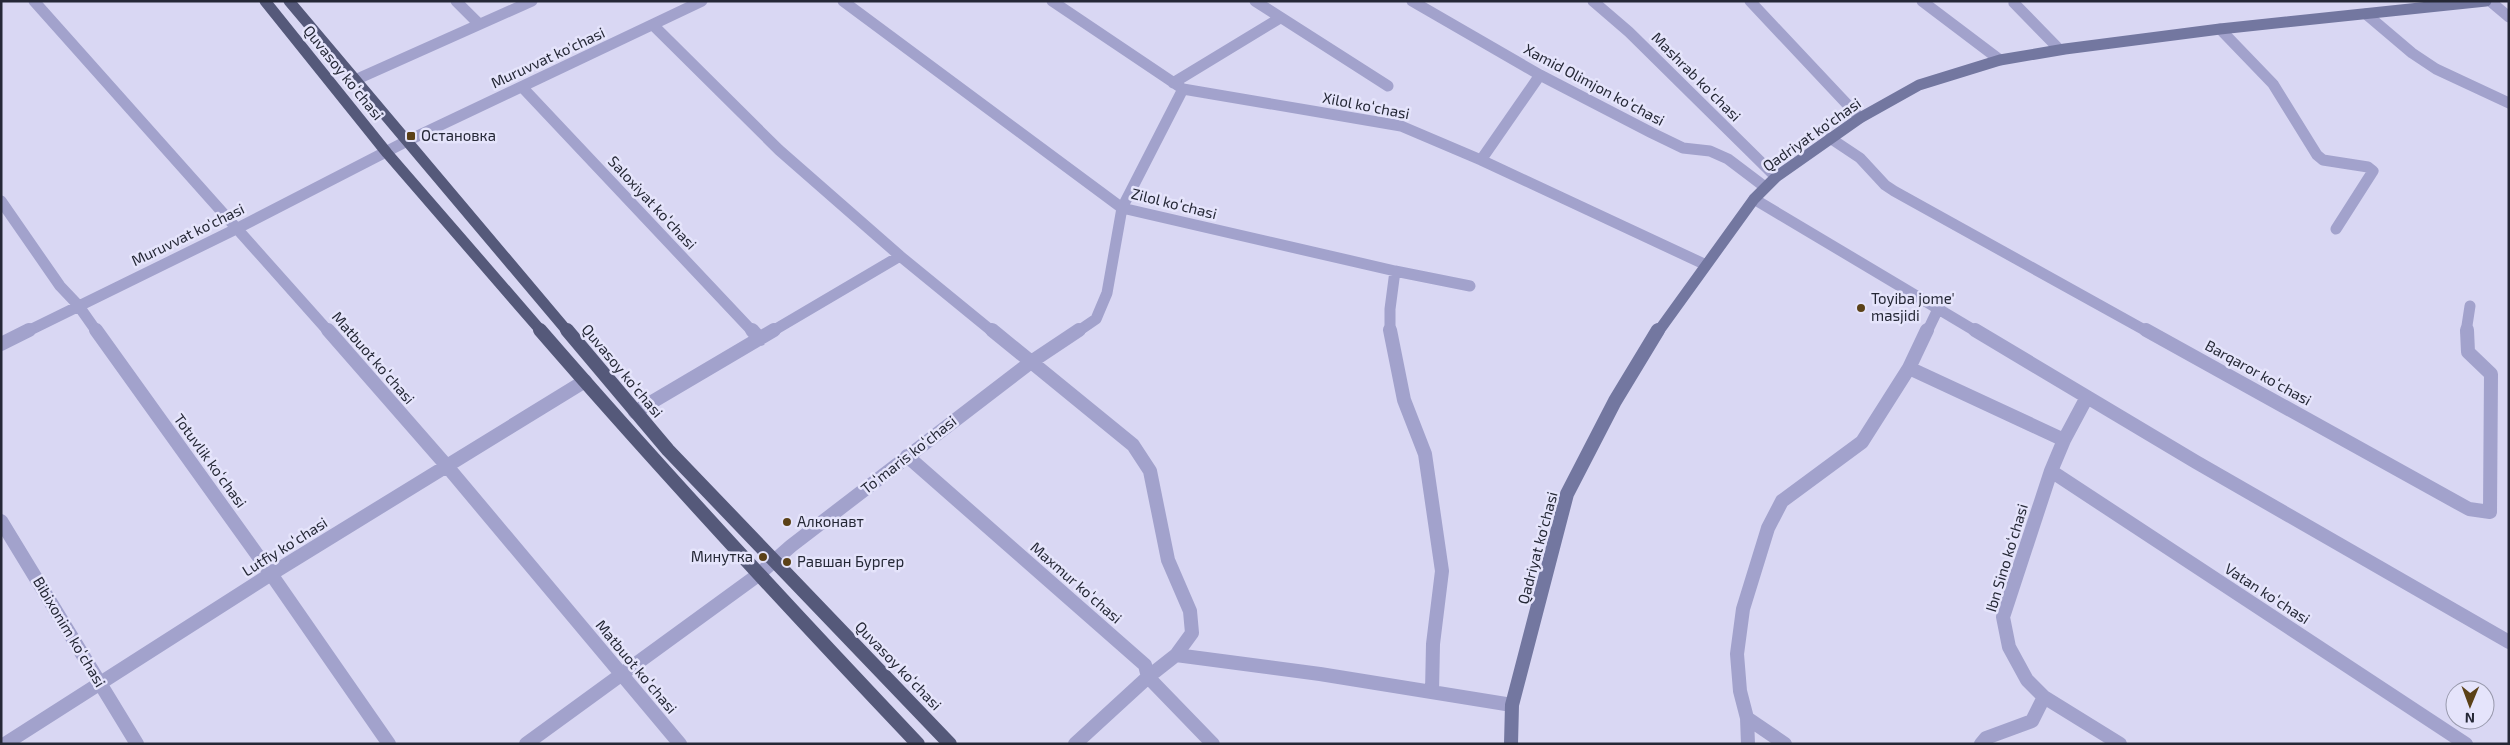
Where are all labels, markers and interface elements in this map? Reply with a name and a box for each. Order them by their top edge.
street label: Quvasoy koʻchasi [299,21,387,124]
street label: Muruvvat ko'chasi [488,23,607,91]
street label: Mashrab koʻchasi [1648,28,1745,125]
street label: Xamid Olimjon koʻchasi [1521,39,1668,130]
street label: Xilol koʻchasi [1321,88,1411,122]
street label: Qadriyat ko'chasi [1759,94,1865,176]
place label: Остановка [421,126,496,144]
marker: Остановка [405,130,417,142]
street label: Saloxiyat koʻchasi [605,152,701,253]
street label: Zilol koʻchasi [1130,184,1219,222]
street label: Muruvvat ko'chasi [128,199,247,269]
place label: Toyiba jome' masjidi [1871,289,1955,325]
marker: Toyiba jome' masjidi [1855,302,1867,314]
street label: Matbuot koʻchasi [329,307,419,407]
street label: Quvasoy koʻchasi [578,320,667,421]
street label: Barqaror koʻchasi [2202,336,2315,409]
street label: Totuvlik koʻchasi [171,410,251,511]
street label: Toʻmaris koʻchasi [857,411,960,497]
street label: Qadriyat ko'chasi [1513,489,1562,606]
street label: Ibn Sino koʻchasi [1981,501,2031,614]
place label: Алконавт [797,512,864,530]
street label: Lutfiy koʻchasi [239,513,330,579]
marker: Алконавт [781,516,793,528]
street label: Maxmur koʻchasi [1027,538,1126,627]
place label: Минутка [691,547,753,566]
marker: Минутка [757,551,769,563]
place label: Равшан Бургер [797,552,904,571]
marker: Равшан Бургер [781,556,793,568]
street label: Vatan koʻchasi [2222,559,2314,627]
street label: Bibixonim koʻchasi [30,573,110,690]
street label: Matbuot koʻchasi [592,616,681,717]
street label: Quvasoy koʻchasi [851,617,946,714]
north arrow [2445,680,2495,730]
text: N [2465,710,2475,727]

